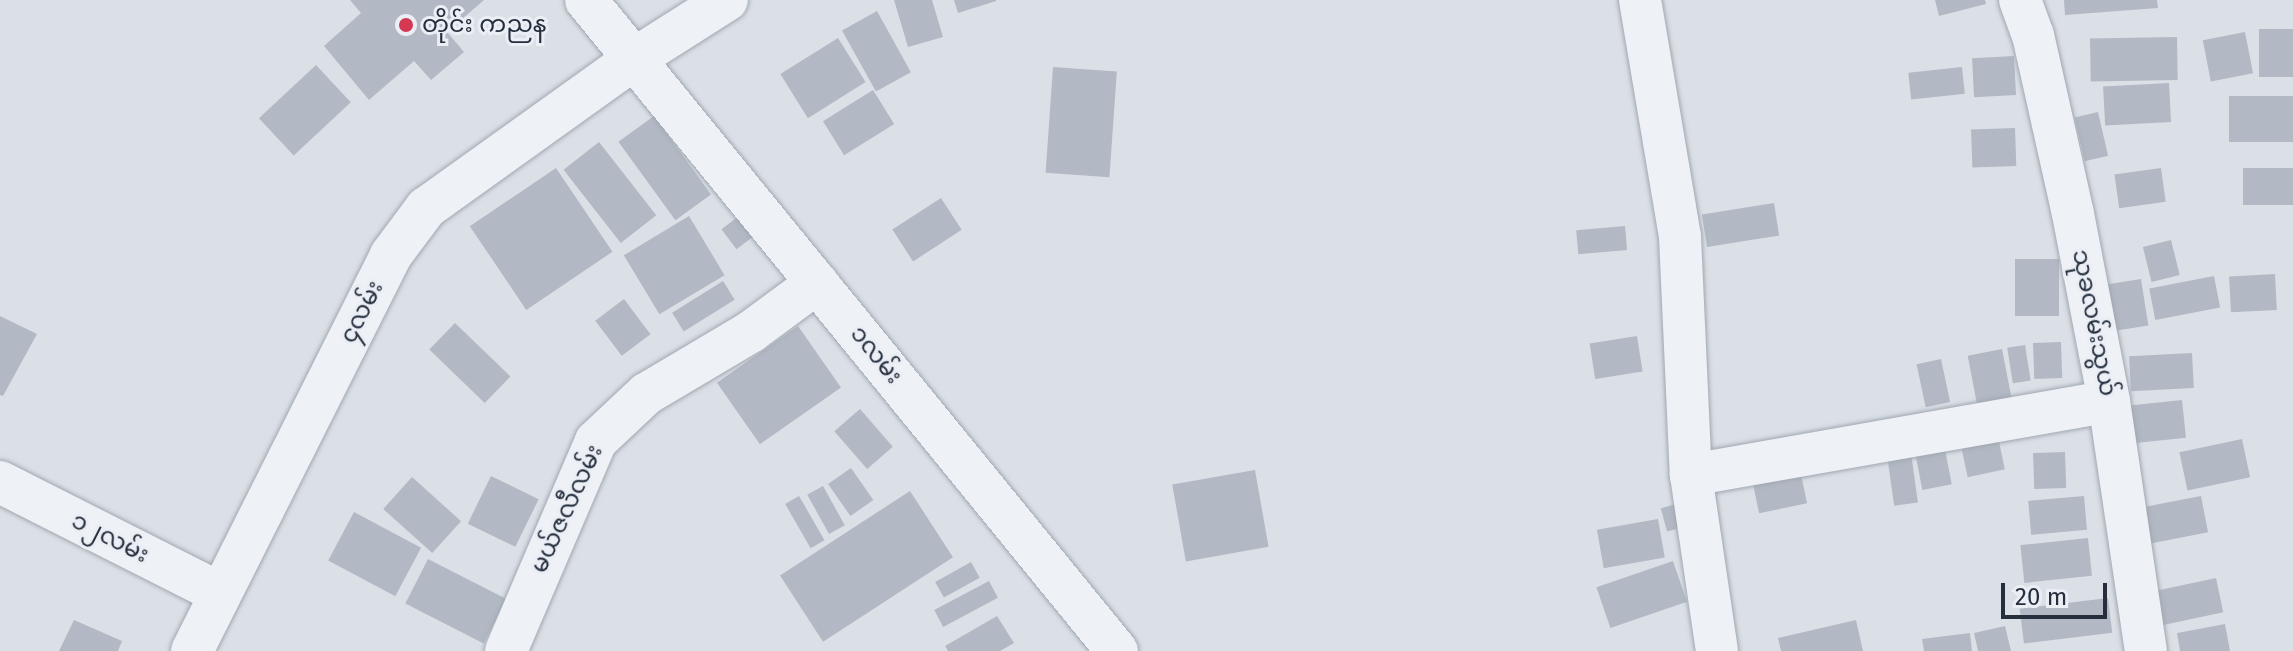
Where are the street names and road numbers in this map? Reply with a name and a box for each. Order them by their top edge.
street label: သုခလမ်းသွယ် [2066,247,2122,399]
street label: ၄လမ်း [334,276,390,348]
street label: ၁လမ်း [844,320,908,390]
street label: မယ်ဇလီလမ်း [525,440,609,578]
street label: ၁၂လမ်း [67,506,153,570]

